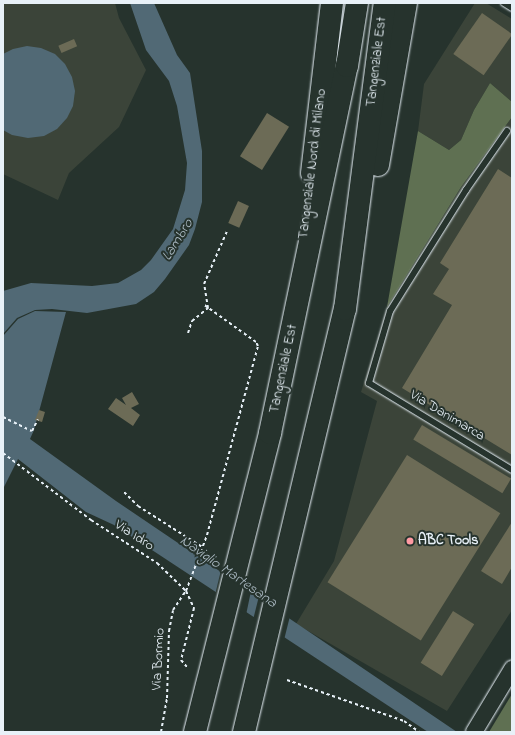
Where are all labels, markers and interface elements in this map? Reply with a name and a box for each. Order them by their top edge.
street label: Tangenziale Est [363,16,391,108]
street label: Tangenziale Nord di Milano [295,88,331,240]
water label: Lambro [158,216,198,264]
street label: Tangenziale Est [266,323,302,415]
street label: Via Danimarca [406,387,488,445]
street label: Via Idro [111,517,157,555]
water label: Naviglio Martesana [176,532,280,612]
place label: ABC Tools [418,533,478,549]
marker: ABC Tools [405,536,415,546]
street label: Via Bormio [149,627,169,691]

